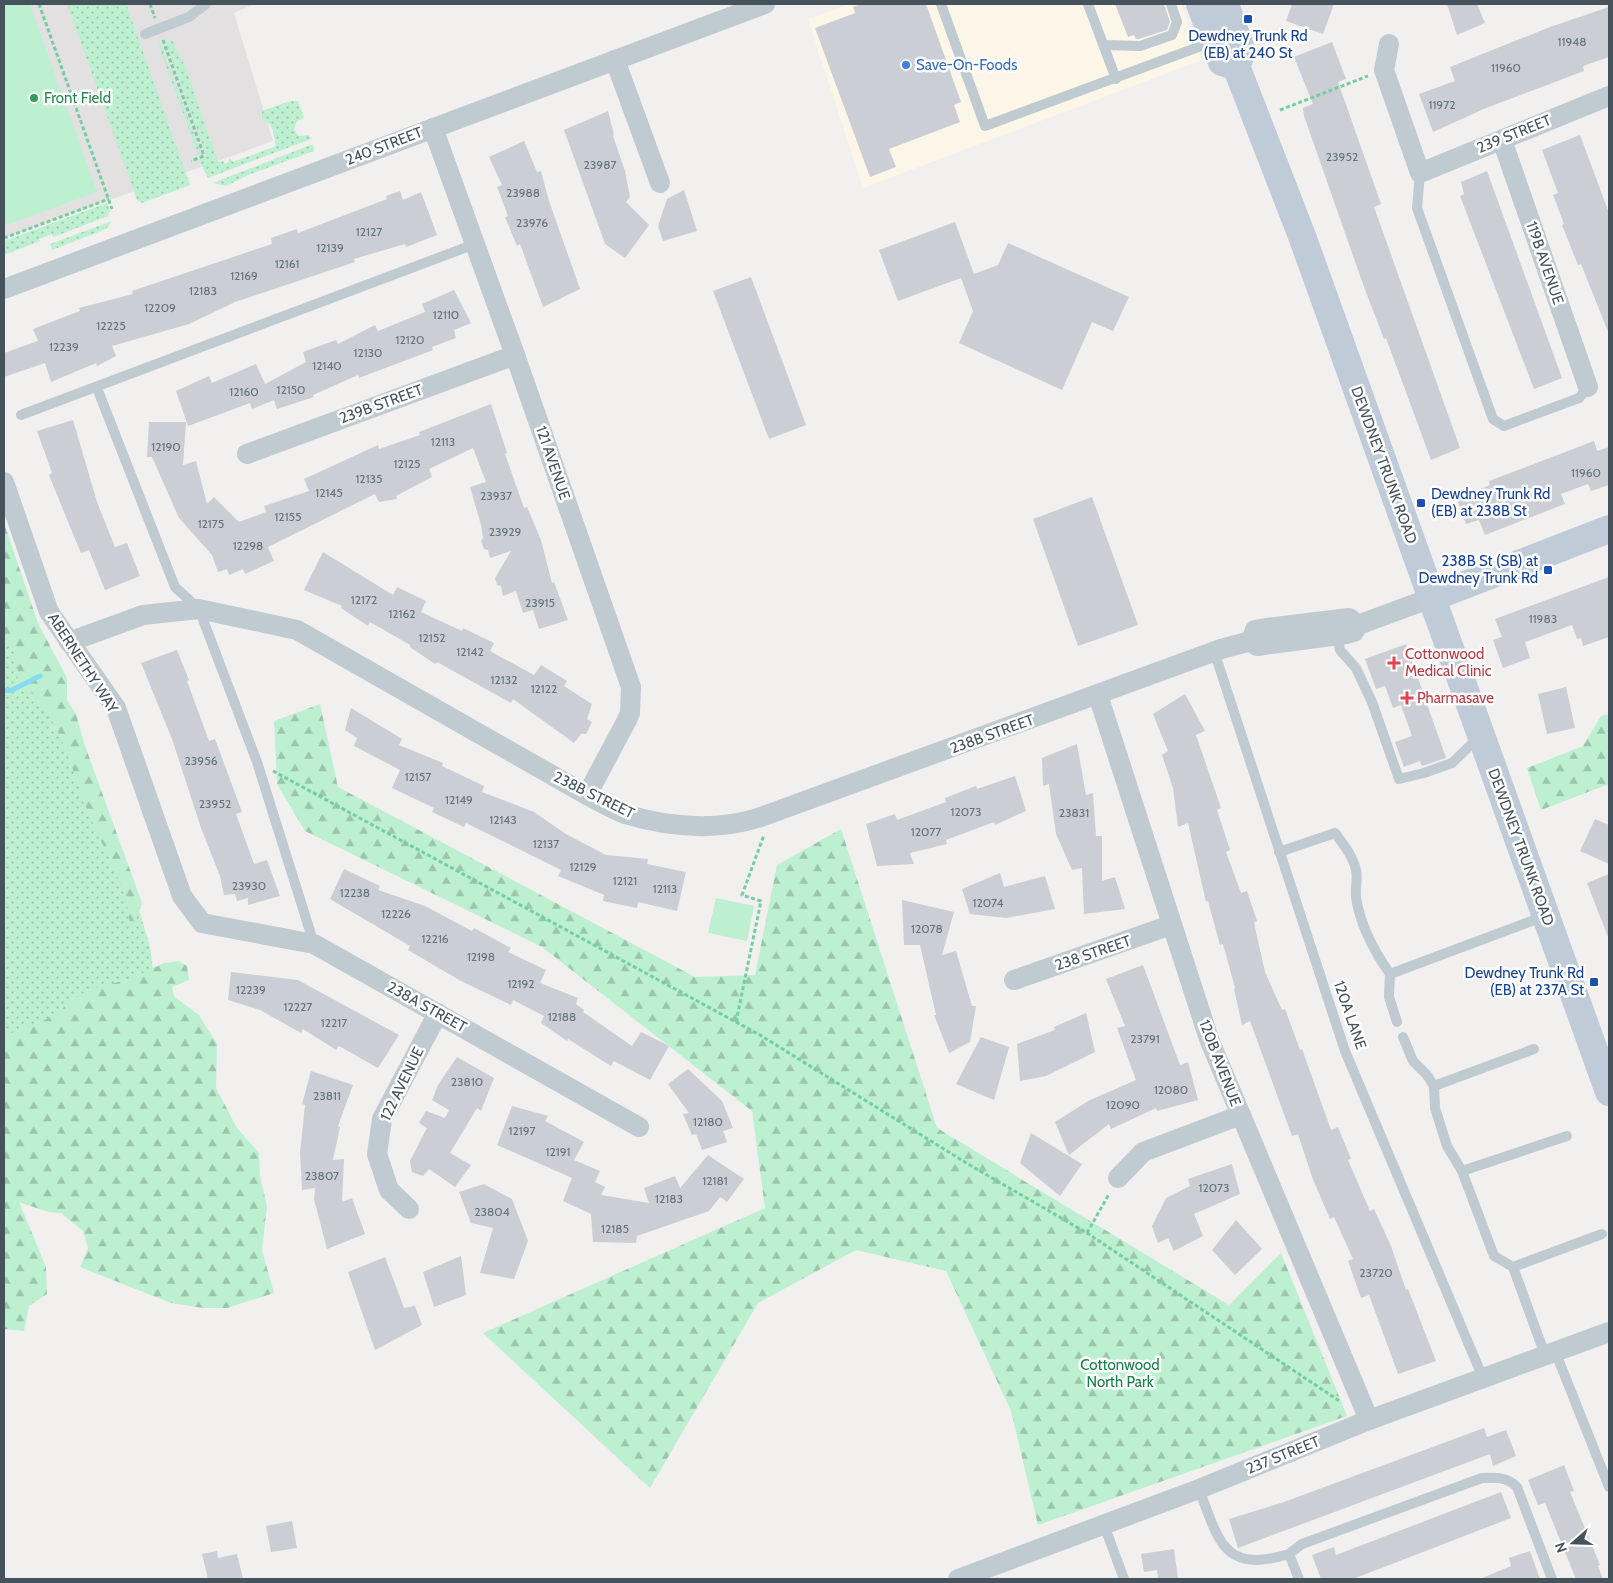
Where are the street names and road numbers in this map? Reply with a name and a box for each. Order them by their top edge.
street label: 239 STREET [1474,111,1554,157]
street label: 240 STREET [343,123,425,169]
street label: 119B AVENUE [1522,219,1568,307]
street label: 239B STREET [337,381,425,427]
street label: DEWDNEY TRUNK ROAD [1347,384,1421,546]
street label: 121 AVENUE [532,424,574,502]
street label: ABERNETHY WAY [44,610,122,717]
street label: 238B STREET [948,711,1036,757]
street label: DEWDNEY TRUNK ROAD [1484,766,1558,928]
street label: 238B STREET [551,768,637,822]
street label: 238 STREET [1053,932,1133,974]
street label: 238A STREET [384,978,470,1036]
street label: 120A LANE [1330,978,1370,1052]
street label: 120B AVENUE [1195,1017,1245,1109]
street label: 122 AVENUE [376,1044,428,1124]
street label: 237 STREET [1244,1432,1322,1478]

